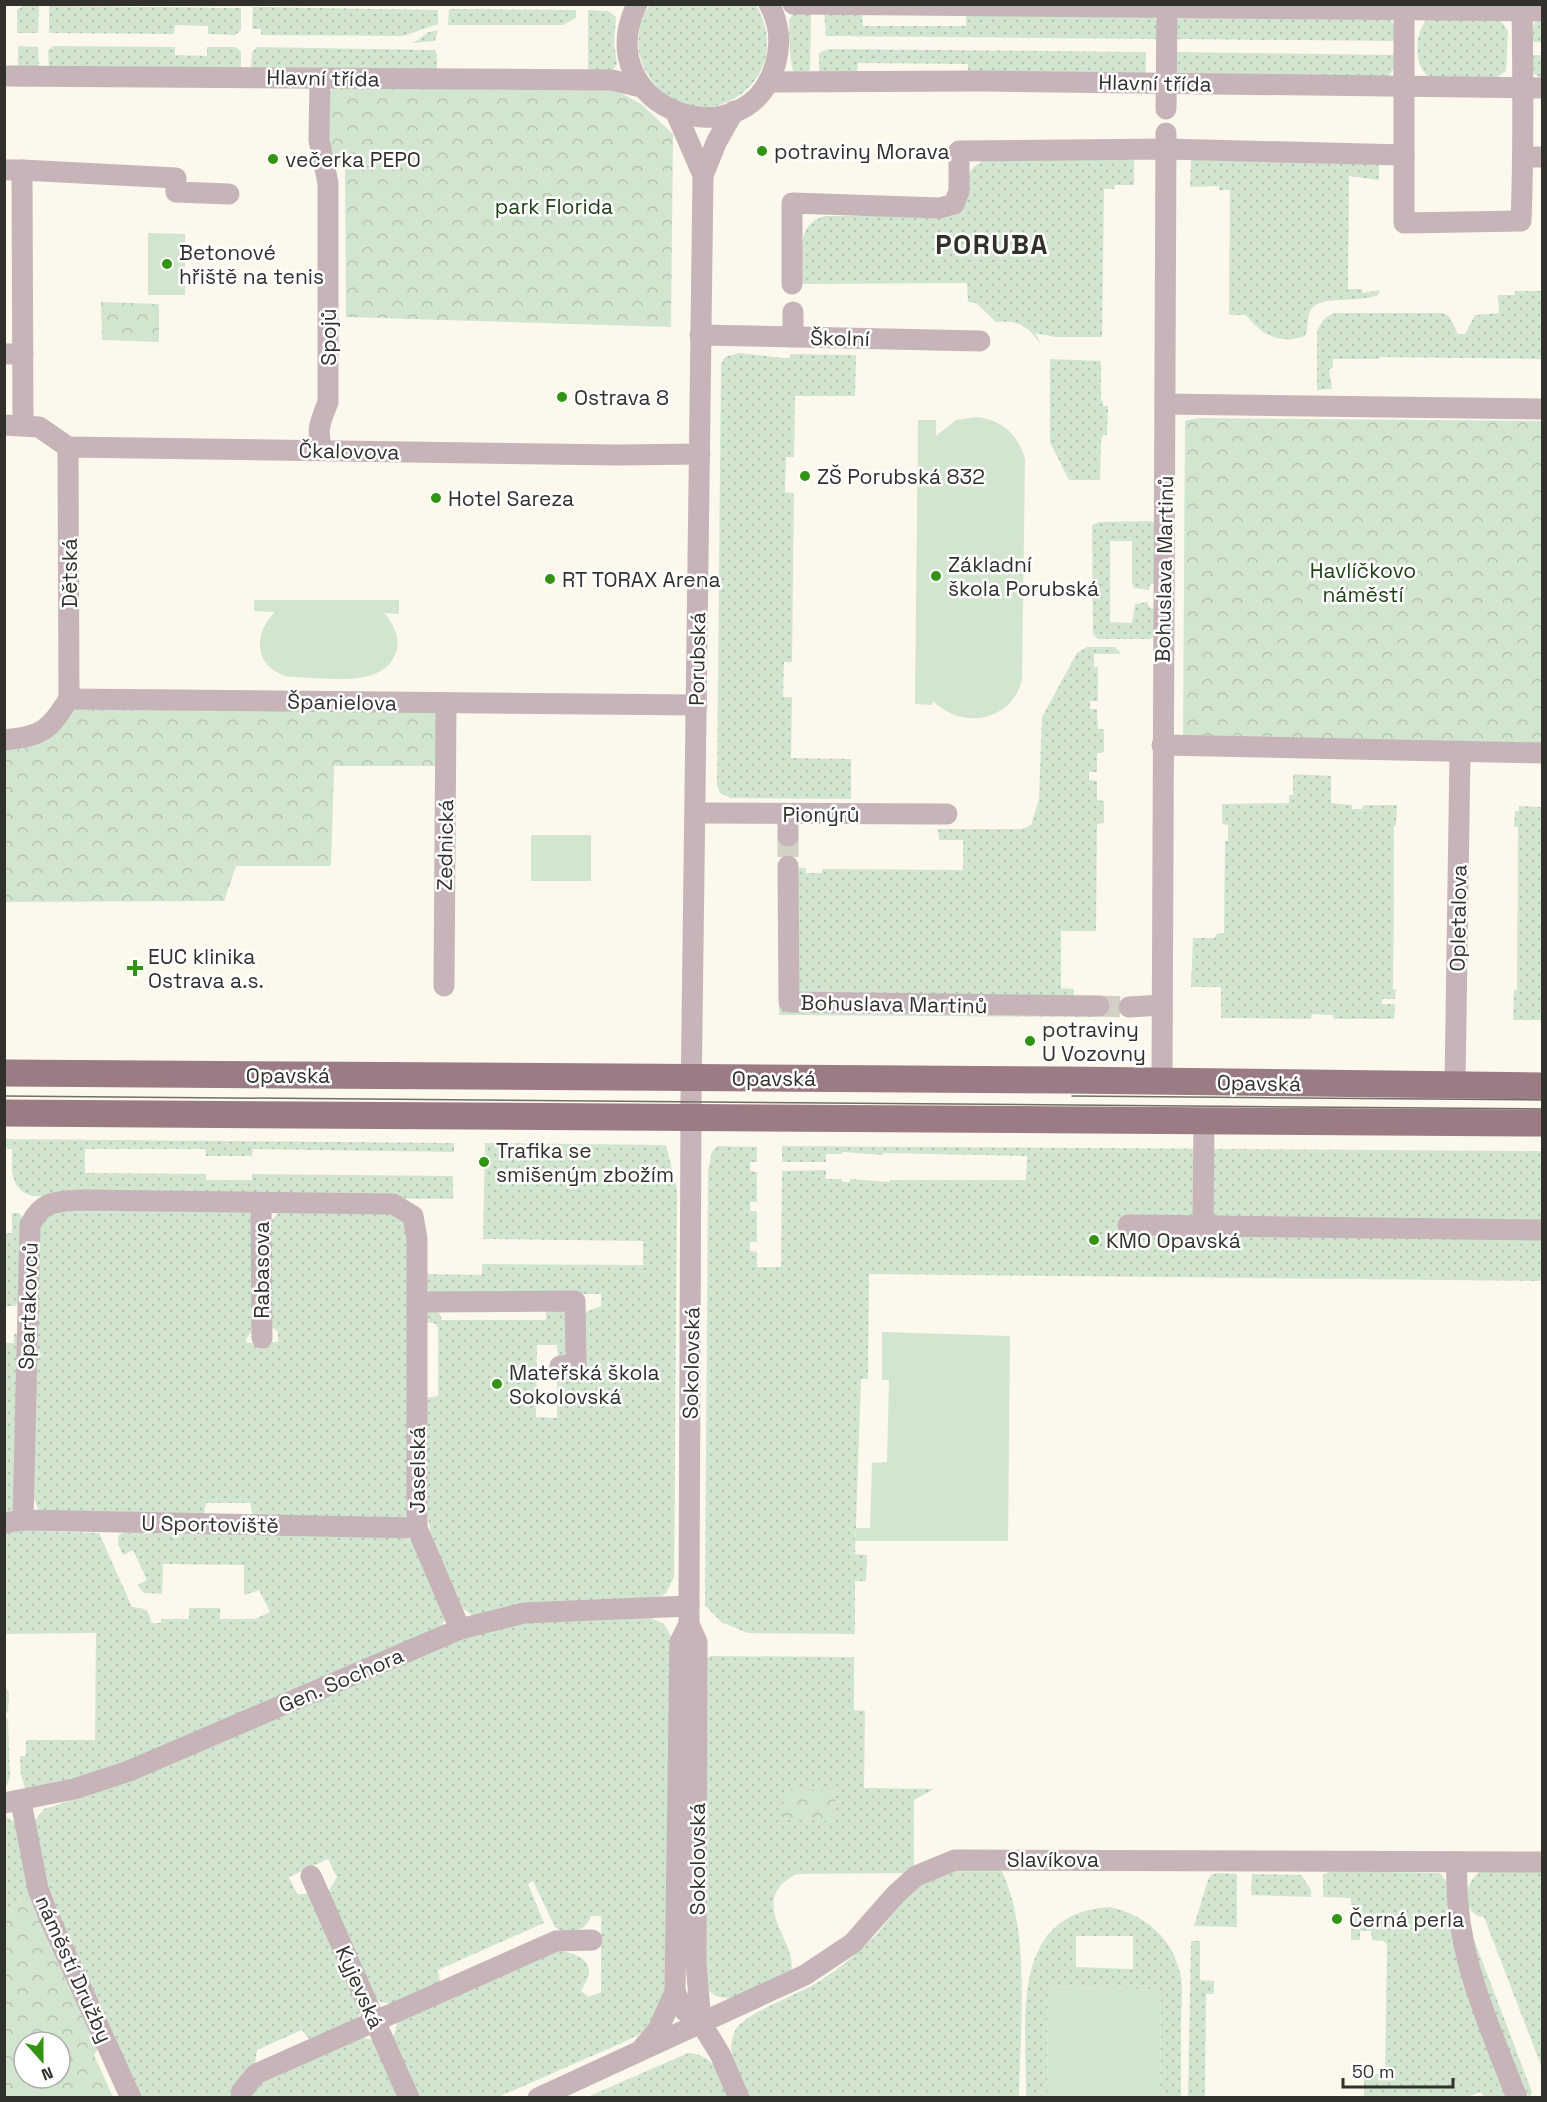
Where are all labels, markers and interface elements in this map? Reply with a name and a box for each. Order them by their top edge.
street label: Hlavní třída [266,64,380,92]
street label: Hlavní třída [1098,69,1212,97]
place label: potraviny Morava [774,138,950,165]
marker: potraviny Morava [755,144,769,158]
place label: večerka PEPO [285,146,421,173]
marker: večerka PEPO [266,152,280,166]
park label: park Florida [495,193,613,220]
district label: PORUBA [935,227,1049,262]
place label: Betonové hřiště na tenis [179,239,324,290]
marker: Betonové hřiště na tenis [160,257,174,271]
street label: Spojů [315,308,342,366]
street label: Školní [810,324,871,352]
place label: Ostrava 8 [574,384,669,411]
marker: Ostrava 8 [555,390,569,404]
street label: Čkalovova [298,437,400,465]
place label: ZŠ Porubská 832 [817,463,985,490]
marker: ZŠ Porubská 832 [798,469,812,483]
street label: Bohuslava Martinů [1149,475,1179,663]
place label: Hotel Sareza [448,485,574,512]
marker: Hotel Sareza [429,491,443,505]
street label: Dětská [56,538,83,608]
place label: Základní škola Porubská [948,551,1099,602]
park label: Havlíčkovo náměstí [1310,557,1416,608]
place label: RT TORAX Arena [562,566,721,593]
marker: Základní škola Porubská [929,569,943,583]
marker: RT TORAX Arena [543,572,557,586]
street label: Porubská [683,612,711,706]
street label: Španielova [287,688,397,716]
street label: Zednická [431,799,459,891]
street label: Pionýrů [782,801,860,828]
street label: Opletalova [1444,864,1472,972]
place label: EUC klinika Ostrava a.s. [148,943,264,994]
marker: EUC klinika Ostrava a.s. [126,959,144,977]
street label: Bohuslava Martinů [800,989,988,1019]
place label: potraviny U Vozovny [1042,1016,1146,1067]
marker: potraviny U Vozovny [1023,1034,1037,1048]
street label: Opavská [246,1062,330,1089]
street label: Opavská [732,1065,816,1092]
street label: Opavská [1217,1069,1301,1097]
place label: Trafika se smišeným zbožím [496,1137,674,1188]
marker: Trafika se smišeným zbožím [477,1155,491,1169]
street label: Rabasova [248,1221,275,1319]
place label: KMO Opavská [1106,1227,1241,1254]
marker: KMO Opavská [1087,1233,1101,1247]
street label: Spartakovců [12,1242,44,1370]
street label: Sokolovská [677,1307,705,1419]
place label: Mateřská škola Sokolovská [509,1359,660,1410]
marker: Mateřská škola Sokolovská [490,1377,504,1391]
street label: Jaselská [404,1427,431,1513]
street label: U Sportoviště [141,1509,279,1539]
street label: Gen. Sochora [274,1642,408,1718]
street label: Sokolovská [684,1803,711,1915]
street label: Slavíkova [1007,1846,1099,1873]
street label: náměstí Družby [29,1891,119,2047]
place label: Černá perla [1349,1906,1464,1933]
marker: Černá perla [1330,1912,1344,1926]
street label: Kyjevská [330,1941,390,2033]
north arrow [12,2030,72,2090]
scale bar [1343,2051,1452,2089]
text: 50 m [1352,2060,1394,2083]
text: N [38,2062,56,2085]

